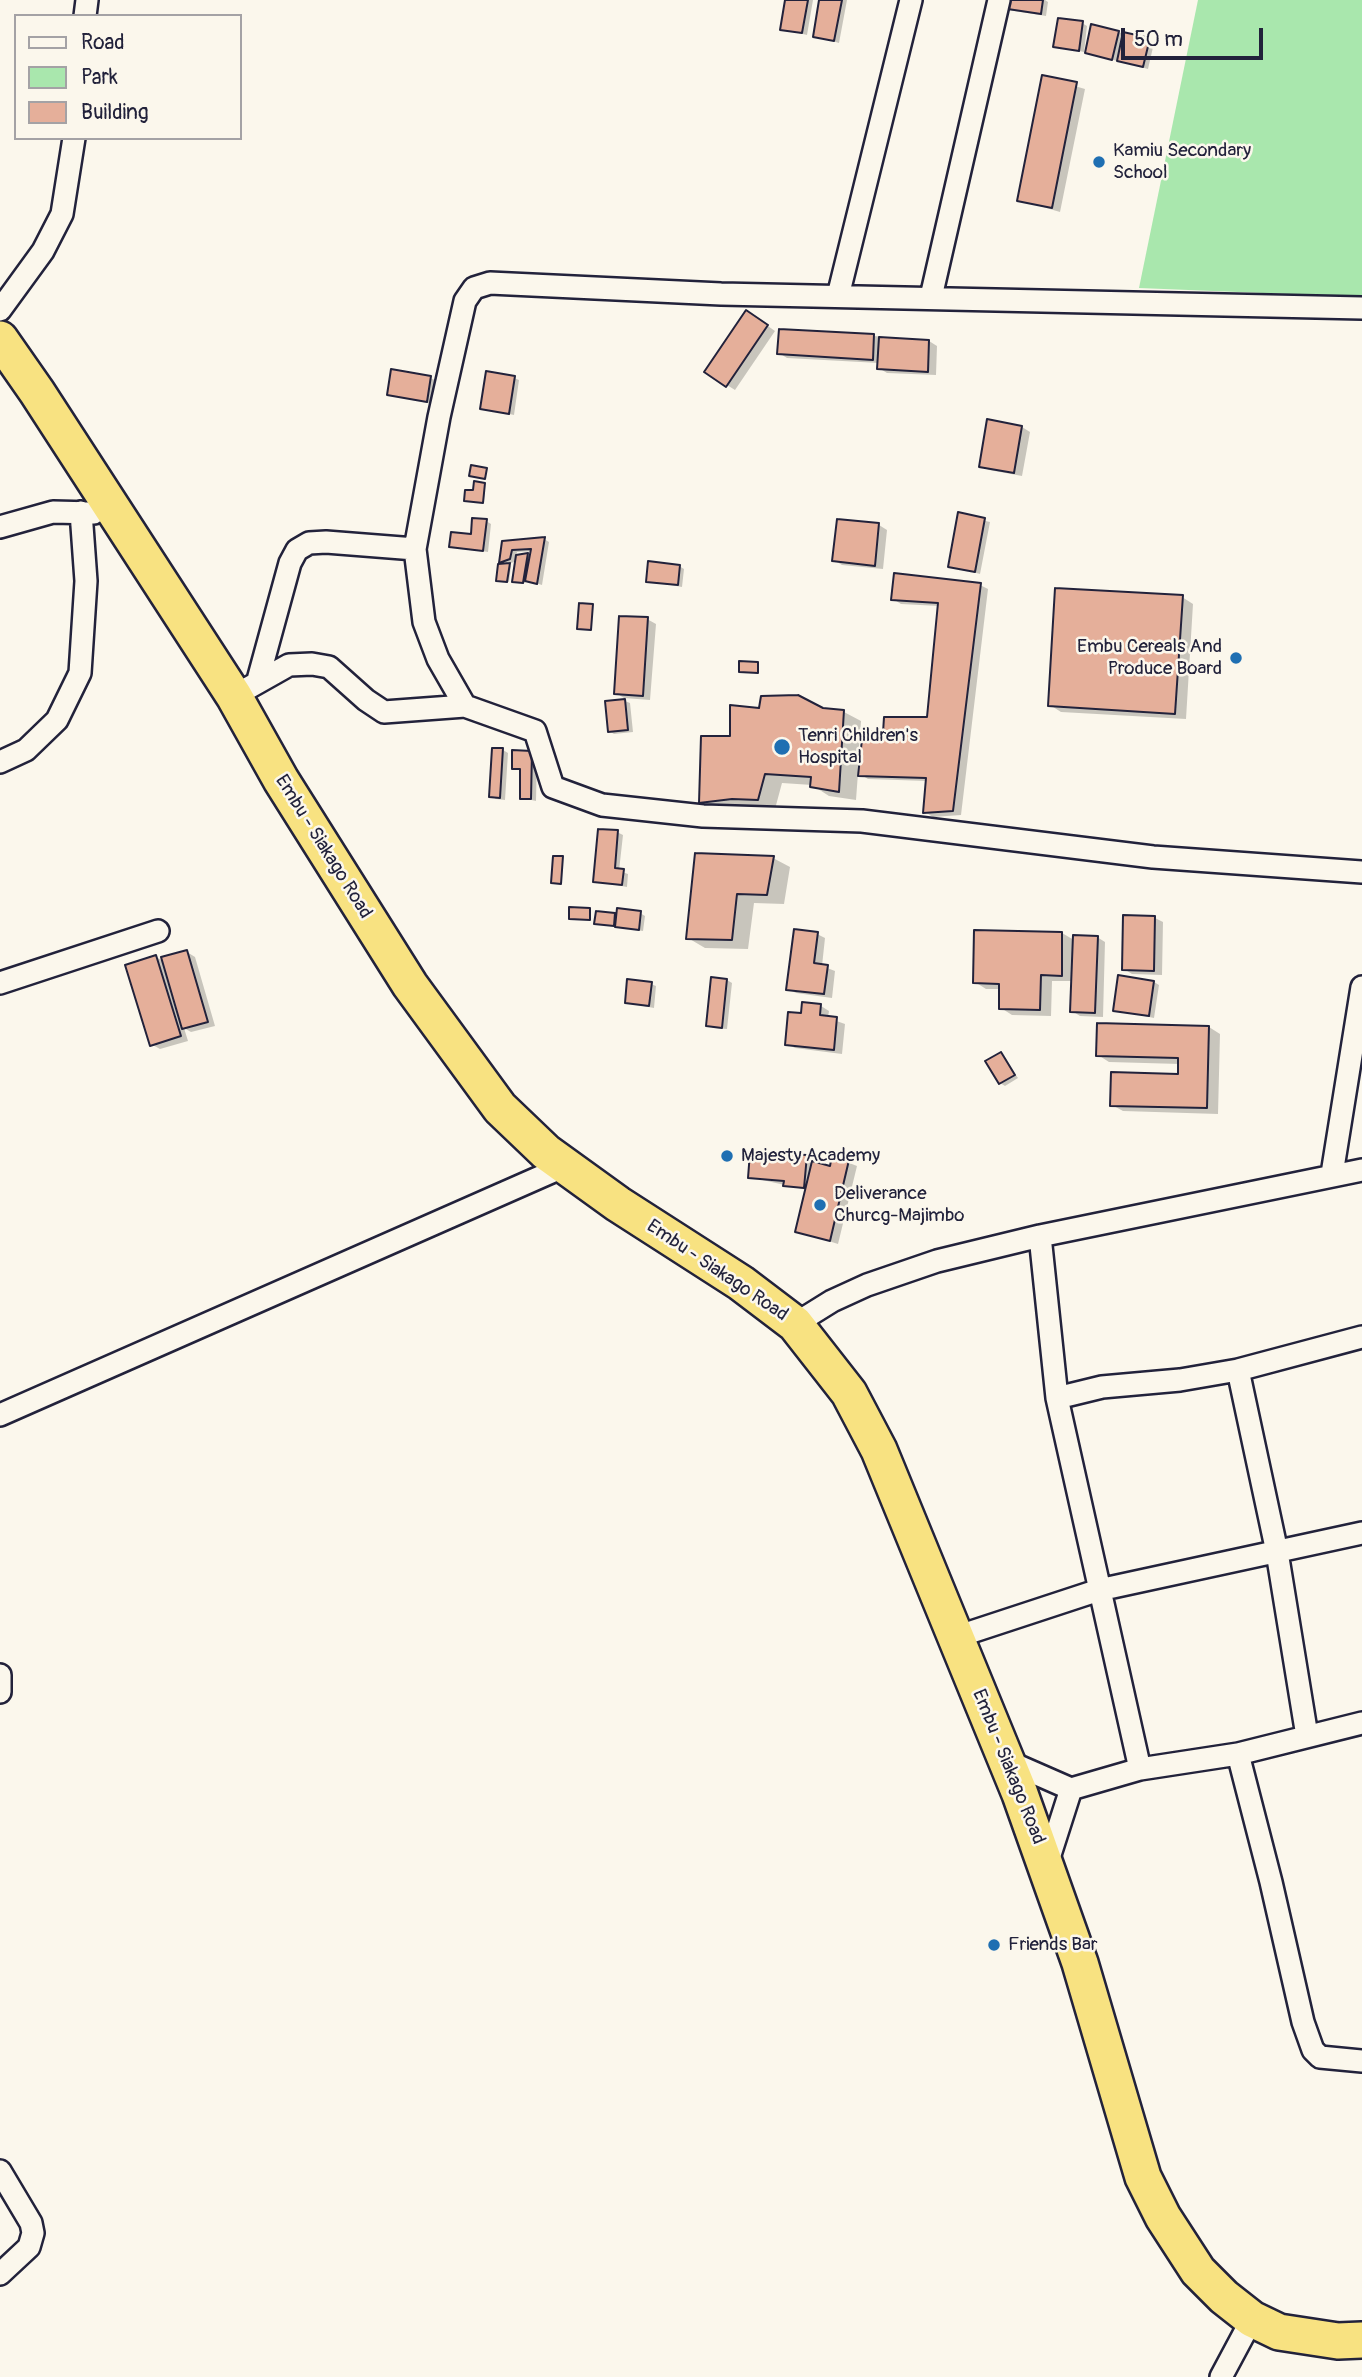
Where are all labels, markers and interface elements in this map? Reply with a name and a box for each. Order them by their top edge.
legend [14,14,242,140]
scale bar [1124,14,1266,58]
text: 50 m [1134,26,1183,53]
text: Road [81,29,125,56]
text: Park [81,64,118,91]
text: Building [81,99,148,126]
place label: Kamiu Secondary School [1113,140,1251,184]
marker: Kamiu Secondary School [1091,154,1107,170]
place label: Embu Cereals And Produce Board [1077,636,1222,680]
marker: Embu Cereals And Produce Board [1228,650,1244,666]
place label: Tenri Children's Hospital [798,725,918,769]
marker: Tenri Children's Hospital [772,737,792,757]
street label: Embu - Siakago Road [270,771,376,923]
place label: Majesty Academy [741,1145,880,1167]
marker: Majesty Academy [719,1148,735,1164]
place label: Deliverance Churcg-Majimbo [834,1183,964,1227]
marker: Deliverance Churcg-Majimbo [812,1197,828,1213]
street label: Embu - Siakago Road [642,1215,792,1327]
street label: Embu - Siakago Road [966,1686,1050,1848]
place label: Friends Bar [1008,1934,1098,1956]
marker: Friends Bar [986,1937,1002,1953]

